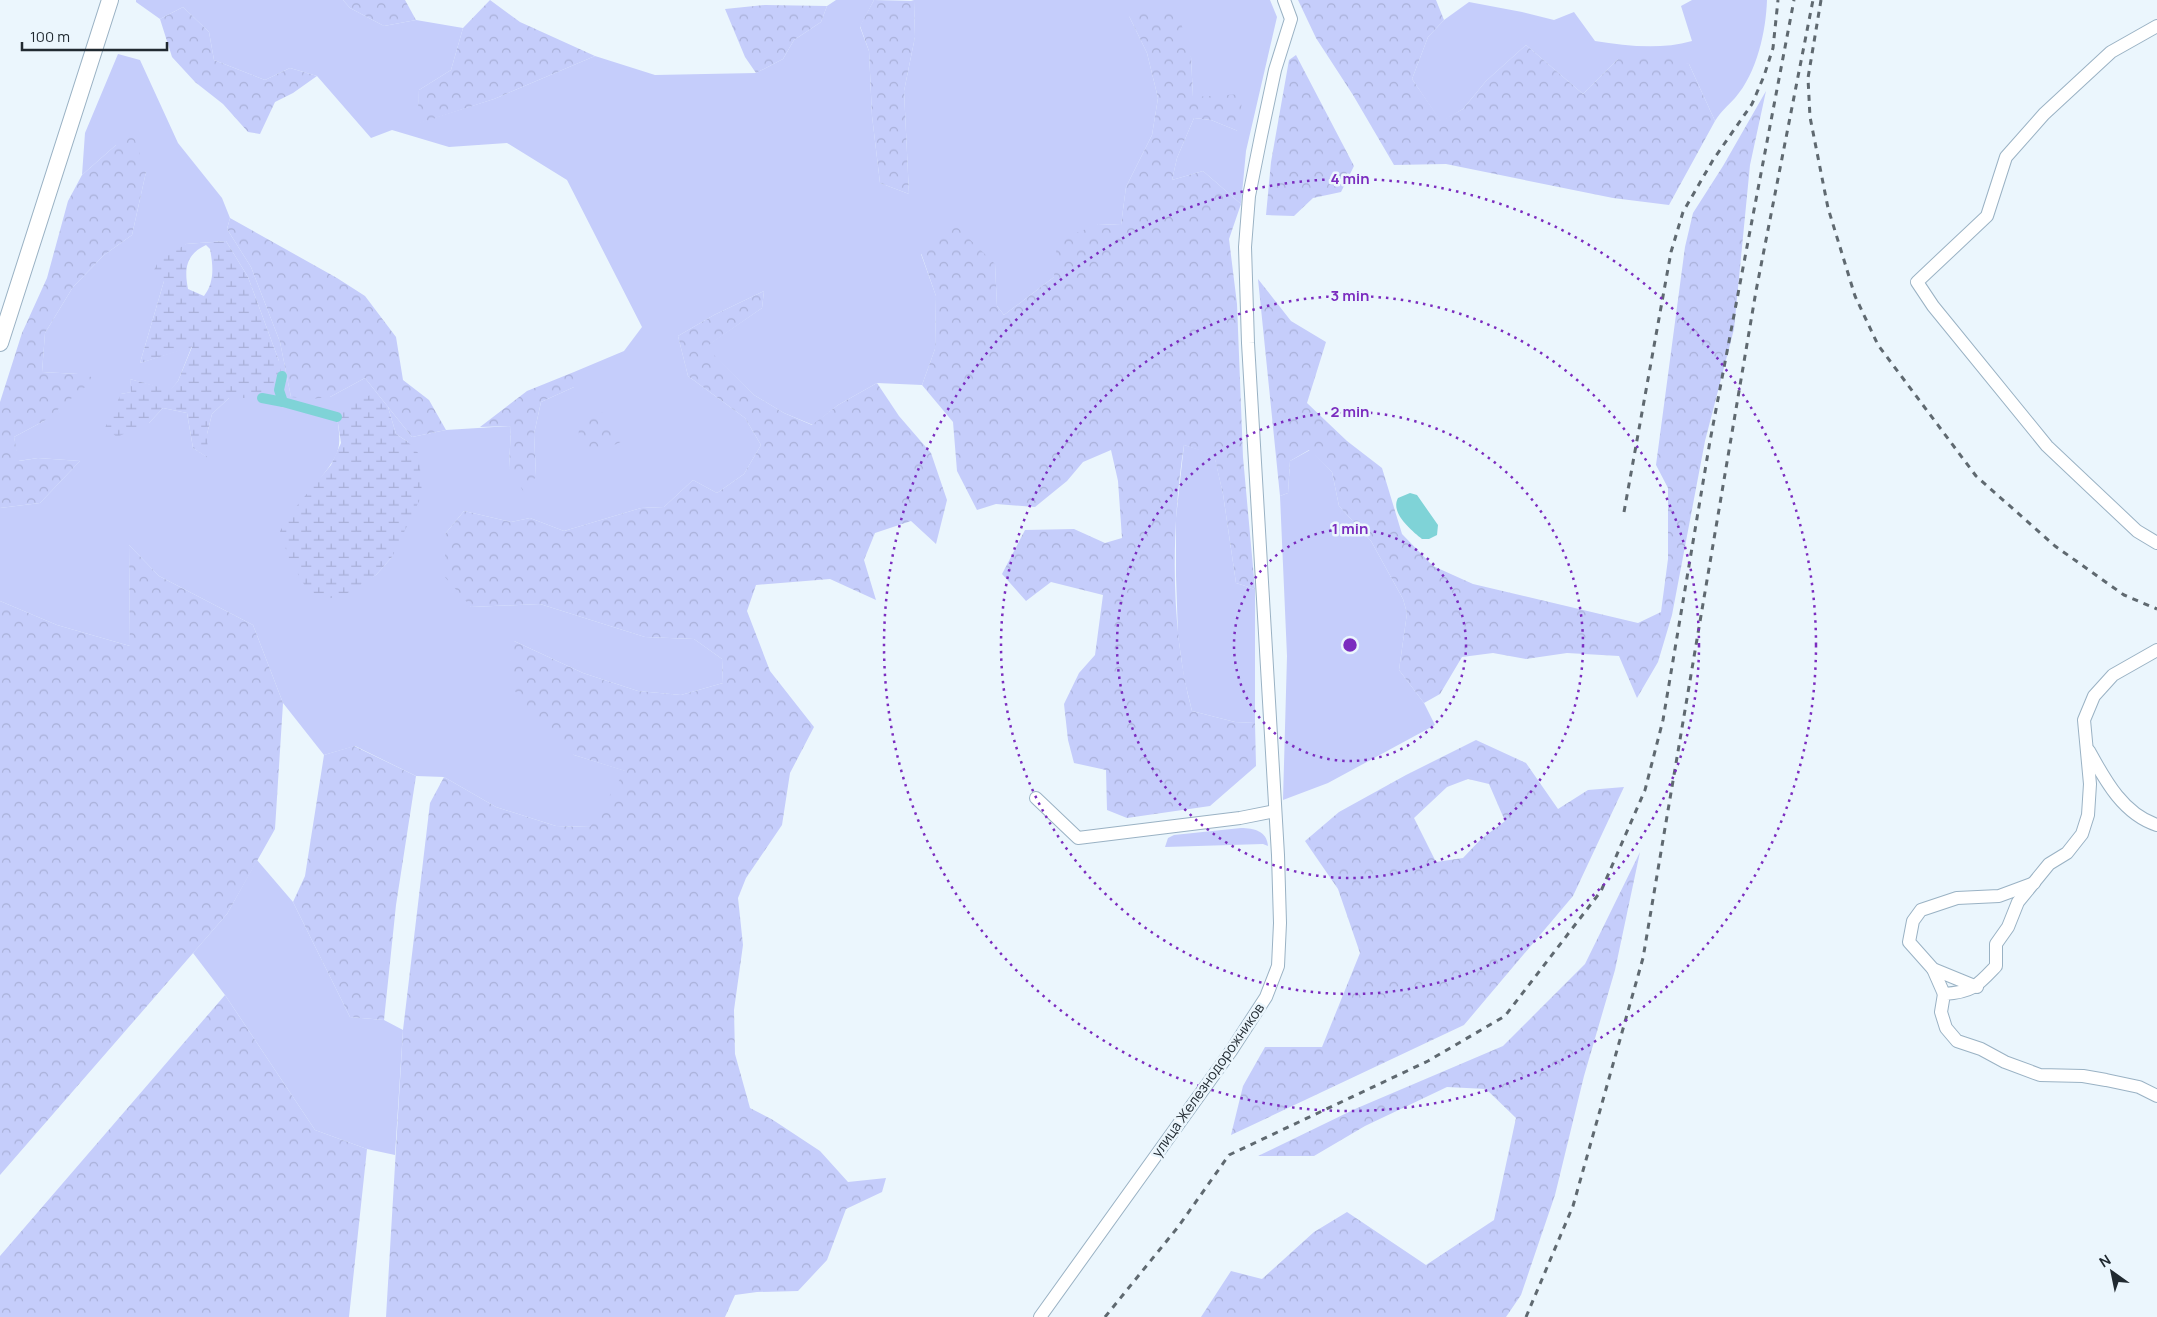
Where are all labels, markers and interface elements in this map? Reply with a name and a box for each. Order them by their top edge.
scale bar [22,20,168,52]
text: 100 m [30,26,70,47]
text: 4 min [1330,168,1370,189]
text: 3 min [1331,285,1369,306]
text: 2 min [1330,401,1370,422]
text: 1 min [1332,518,1368,539]
centre of rings [1341,636,1359,654]
street label: улица Железнодорожников [1147,999,1268,1160]
north arrow [2087,1247,2137,1297]
text: N [2095,1250,2114,1271]

